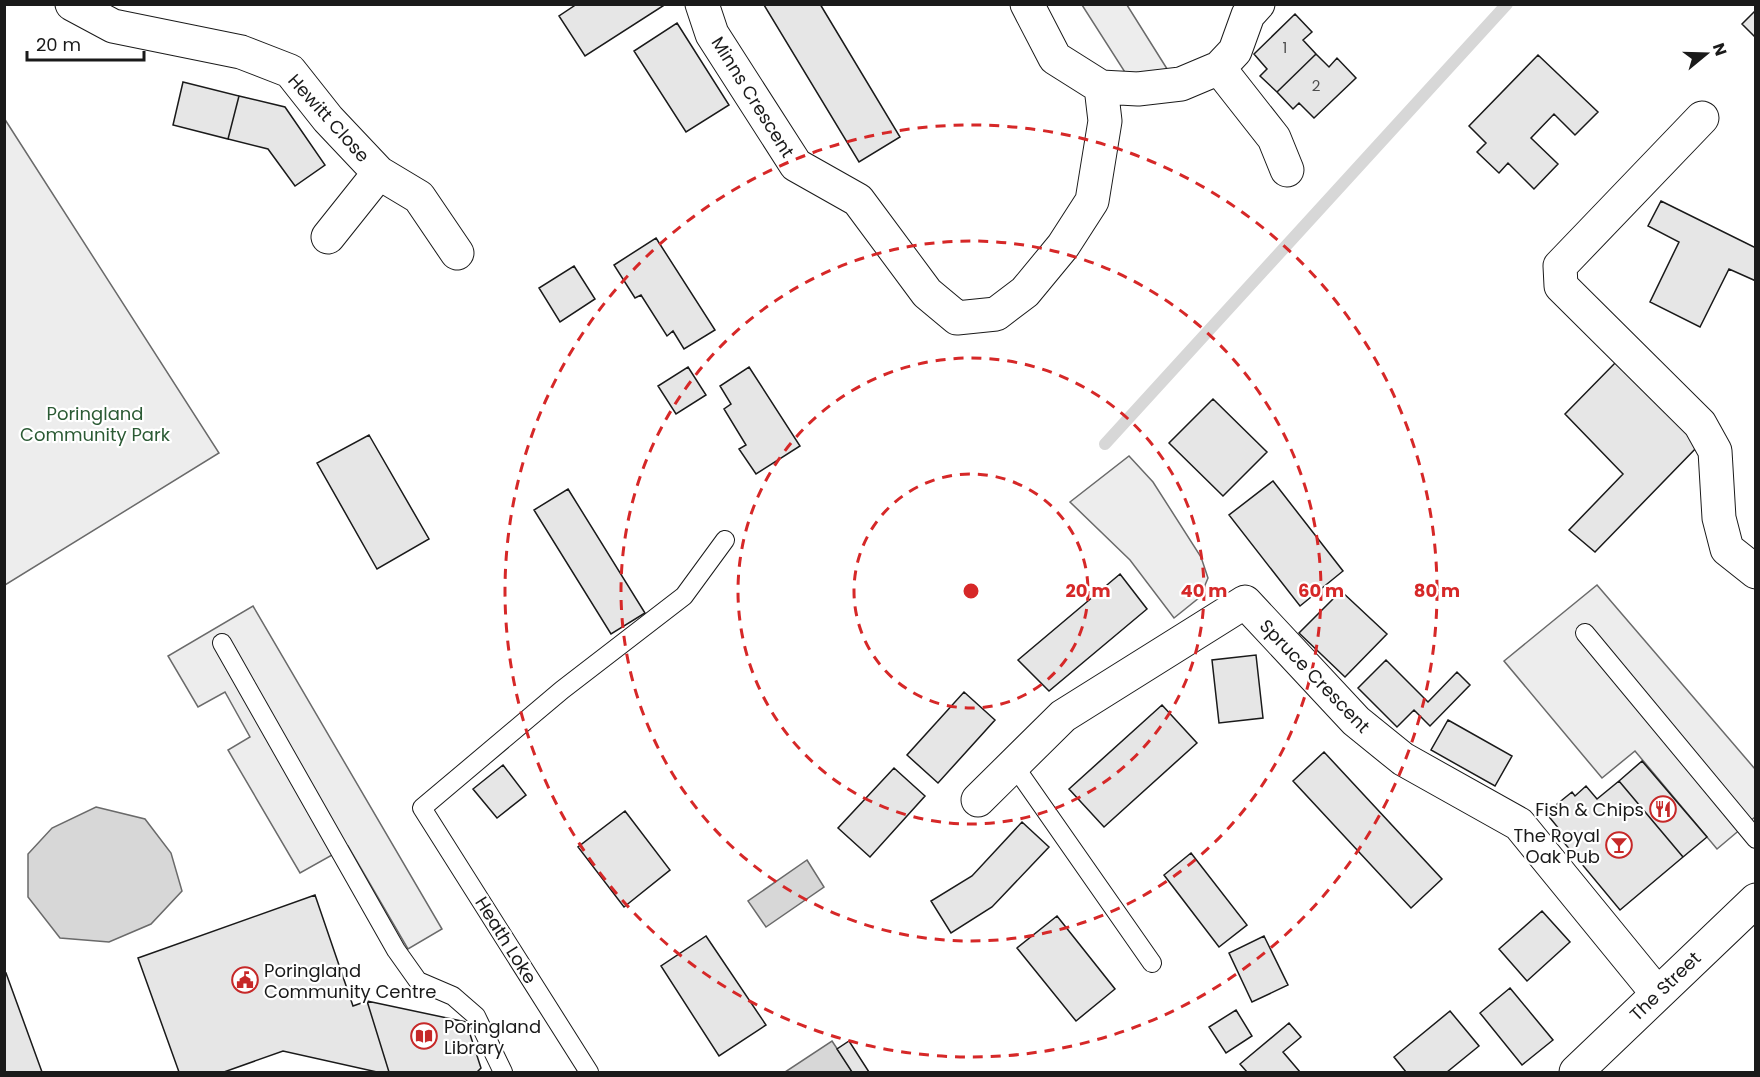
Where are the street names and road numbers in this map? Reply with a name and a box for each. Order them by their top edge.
street label: Minns Crescent [706,32,800,162]
street label: Hewitt Close [283,68,375,168]
street label: Spruce Crescent [1254,614,1376,738]
street label: Heath Loke [469,892,543,988]
street label: The Street [1624,946,1706,1026]

